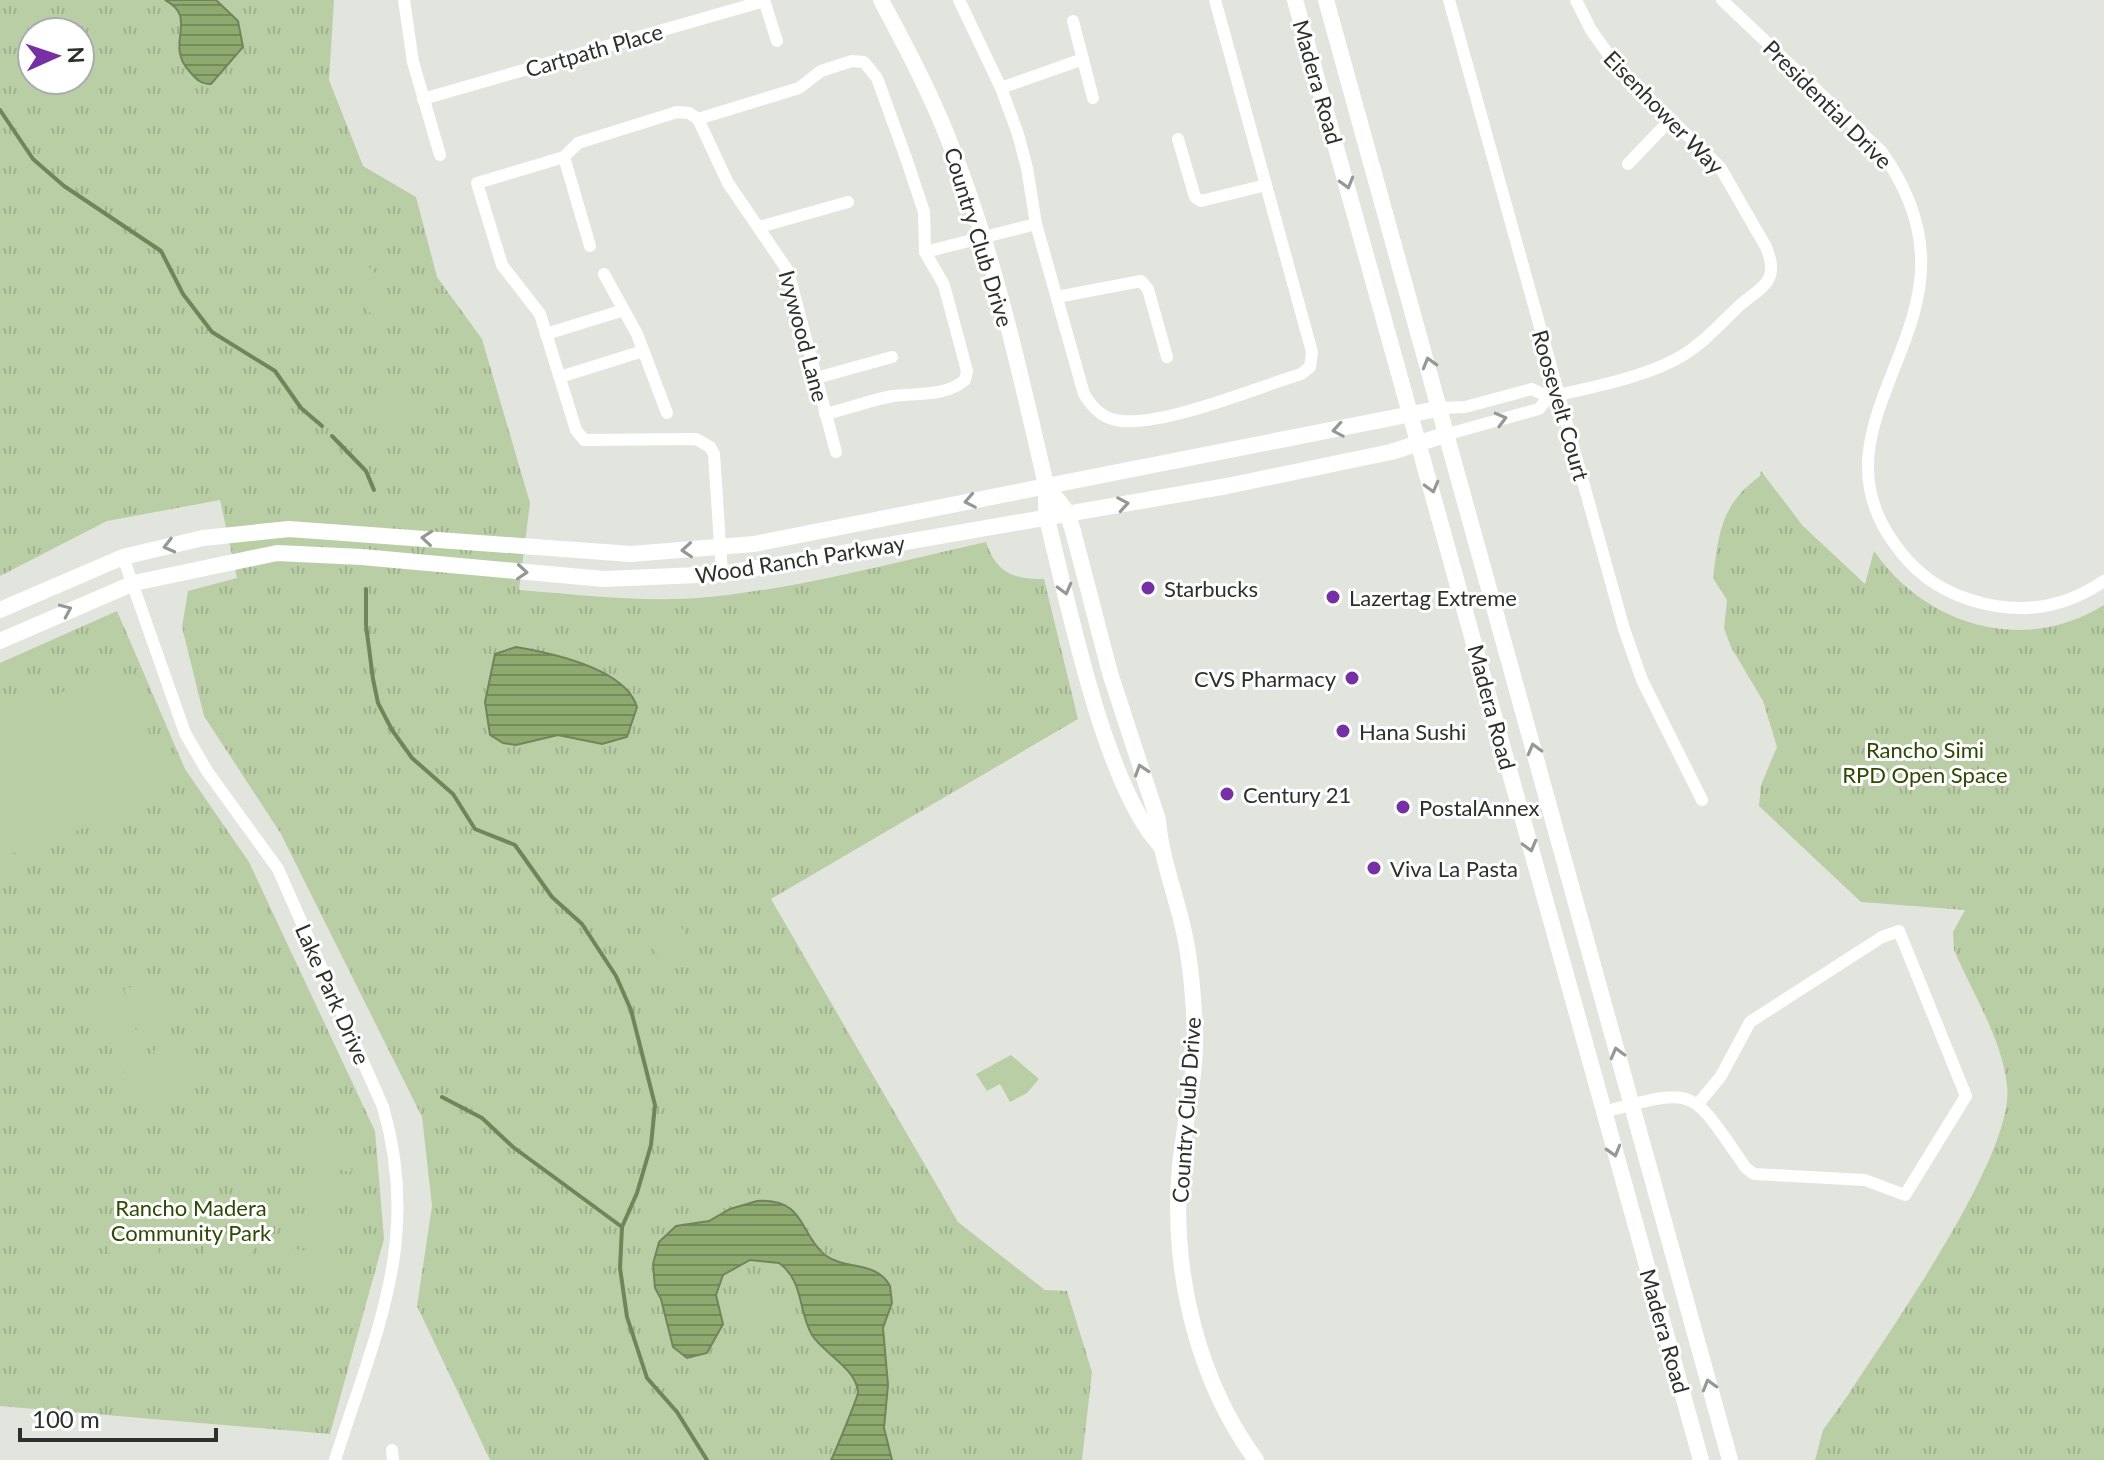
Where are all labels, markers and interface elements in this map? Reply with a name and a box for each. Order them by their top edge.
north arrow [16,16,96,96]
street label: Madera Road [1287,17,1349,147]
street label: Cartpath Place [522,18,666,82]
street label: Presidential Drive [1758,34,1898,174]
street label: Eisenhower Way [1598,45,1730,180]
text: N [63,46,90,64]
street label: Country Club Drive [939,144,1019,330]
one-way arrow [1337,175,1354,189]
street label: Ivywood Lane [774,267,834,405]
street label: Roosevelt Court [1527,327,1595,484]
one-way arrow [1422,356,1438,370]
one-way arrow [1493,411,1507,428]
one-way arrow [1331,420,1345,437]
one-way arrow [1423,480,1439,494]
one-way arrow [964,492,977,509]
one-way arrow [1117,496,1130,513]
street label: Wood Ranch Parkway [693,529,907,589]
one-way arrow [420,530,433,547]
one-way arrow [163,536,176,553]
one-way arrow [680,541,693,558]
one-way arrow [516,564,529,581]
place label: Starbucks [1164,575,1258,602]
marker: Starbucks [1139,579,1157,597]
one-way arrow [1056,581,1072,595]
place label: Lazertag Extreme [1349,584,1517,611]
marker: Lazertag Extreme [1324,588,1342,606]
one-way arrow [58,604,73,620]
street label: Madera Road [1462,642,1522,772]
place label: CVS Pharmacy [1194,665,1337,692]
marker: CVS Pharmacy [1343,669,1361,687]
place label: Hana Sushi [1359,718,1466,745]
marker: Hana Sushi [1334,722,1352,740]
park label: Rancho Simi RPD Open Space [1842,736,2008,788]
one-way arrow [1527,742,1543,756]
one-way arrow [1135,763,1151,777]
place label: Century 21 [1243,781,1351,808]
marker: Century 21 [1218,785,1236,803]
place label: PostalAnnex [1419,794,1539,821]
marker: PostalAnnex [1394,798,1412,816]
one-way arrow [1521,838,1538,852]
place label: Viva La Pasta [1390,855,1518,882]
marker: Viva La Pasta [1365,859,1383,877]
street label: Lake Park Drive [290,919,376,1069]
street label: Country Club Drive [1166,1016,1206,1204]
one-way arrow [1610,1047,1626,1061]
one-way arrow [1605,1143,1621,1157]
park label: Rancho Madera Community Park [111,1194,272,1246]
street label: Madera Road [1634,1266,1696,1396]
one-way arrow [1702,1378,1719,1392]
scale bar [20,1392,216,1442]
text: 100 m [32,1404,100,1433]

